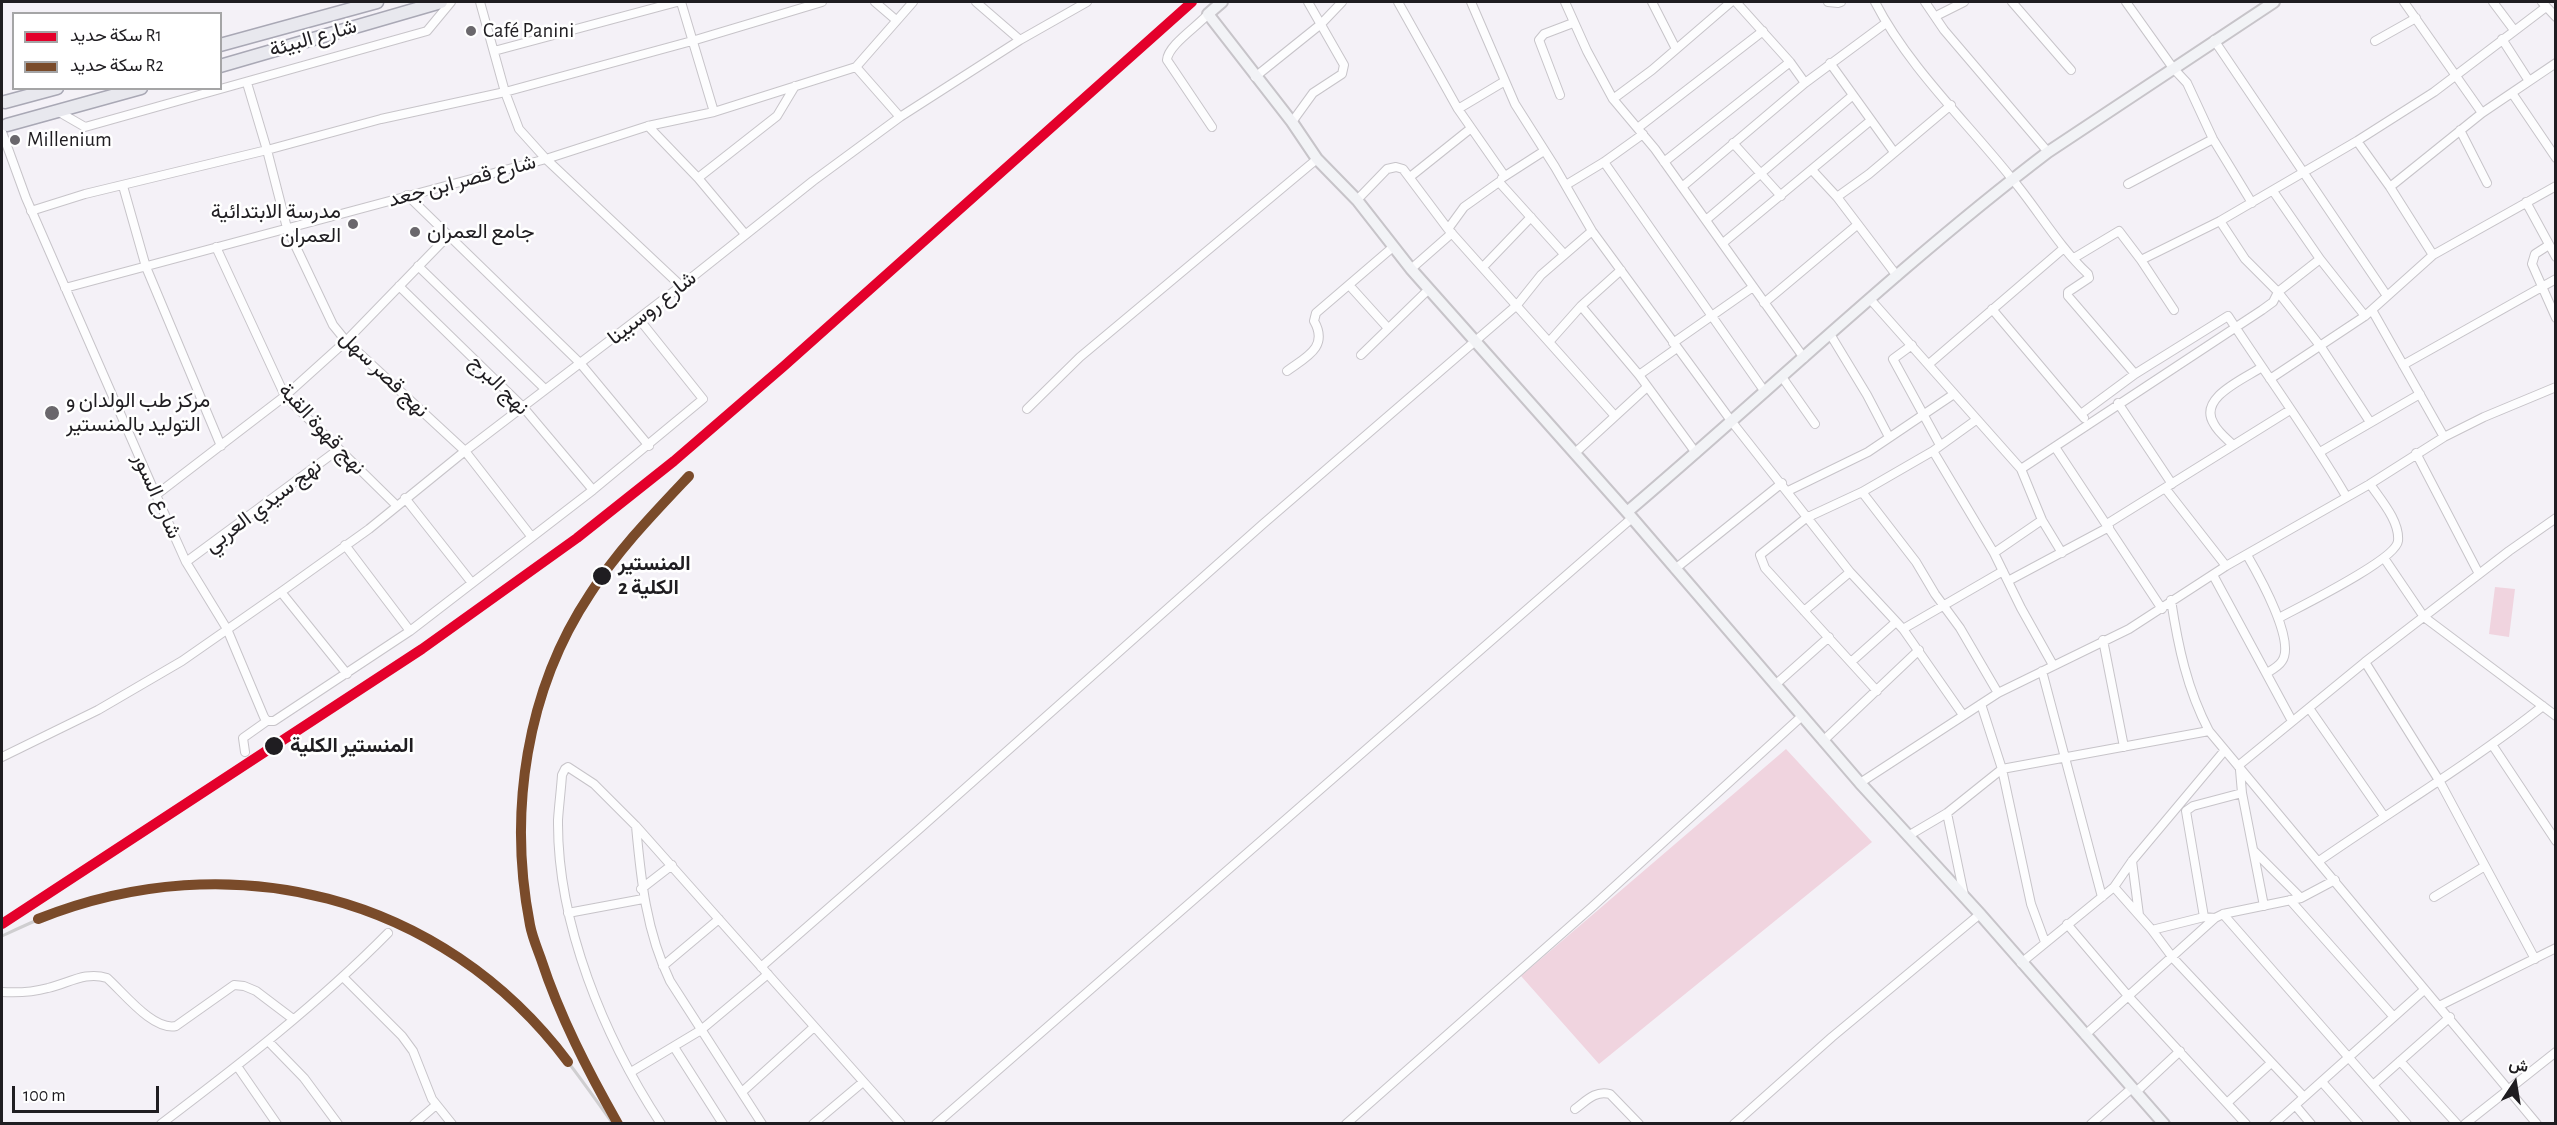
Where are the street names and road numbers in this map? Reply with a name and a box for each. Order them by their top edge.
street label: شارع البيئة [266,13,360,63]
street label: شارع قصر ابن جعد [385,149,539,213]
street label: شارع روسبينا [603,265,701,351]
street label: نهج قصر سهل [334,325,434,423]
street label: نهج البرج [464,350,534,420]
street label: نهج قهوة القبة [273,378,371,480]
street label: شارع السور [127,449,187,543]
street label: نهج سيدي العربي [199,454,327,558]

